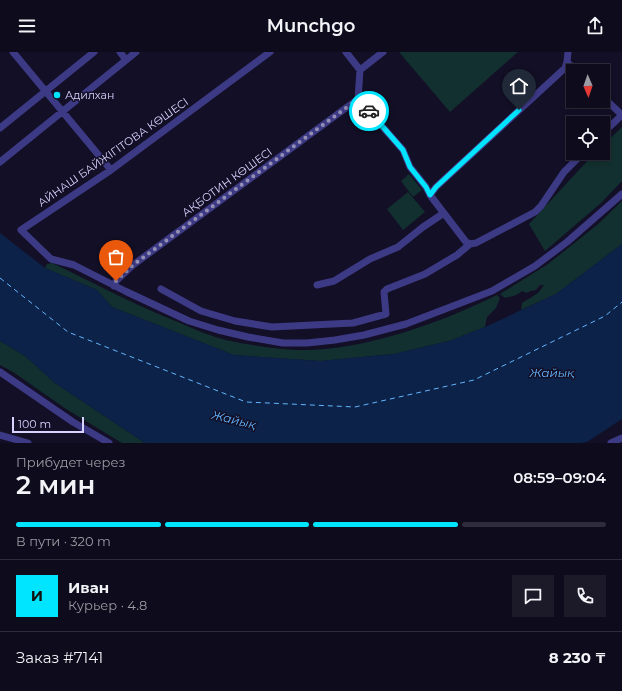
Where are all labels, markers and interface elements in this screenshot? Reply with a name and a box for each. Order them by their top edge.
icon: menu [16,15,38,37]
text: Munchgo [267,15,355,37]
icon: share [584,15,606,37]
north arrow [566,64,610,108]
map controls [566,64,610,160]
pin [502,69,536,110]
icon: home [508,75,530,97]
place label: Адилхан [65,88,114,102]
marker: Адилхан [52,90,62,100]
courier [349,91,389,131]
street label: АЙНАШ БАЙЖІГІТОВА КӨШЕСІ [35,94,191,210]
icon: car [358,100,380,122]
button: locate [566,116,610,160]
street label: АҚБОТИН КӨШЕСІ [179,145,275,219]
pin [99,240,133,281]
icon: bag [105,246,127,268]
water label: Жайық [528,365,575,380]
water label: Жайық [209,407,258,432]
scale bar [12,415,84,434]
text: 100 m [18,417,51,431]
text: Прибудет через [16,454,125,470]
text: 08:59–09:04 [513,468,606,487]
text: 2 мин [16,469,95,501]
text: В пути · 320 m [16,533,111,549]
button: chat [512,575,554,617]
button: phone [564,575,606,617]
text: Иван [68,578,109,597]
text: И [31,586,43,605]
text: Курьер · 4.8 [68,597,147,613]
text: Заказ #7141 [16,648,103,667]
text: 8 230 ₸ [549,648,606,667]

